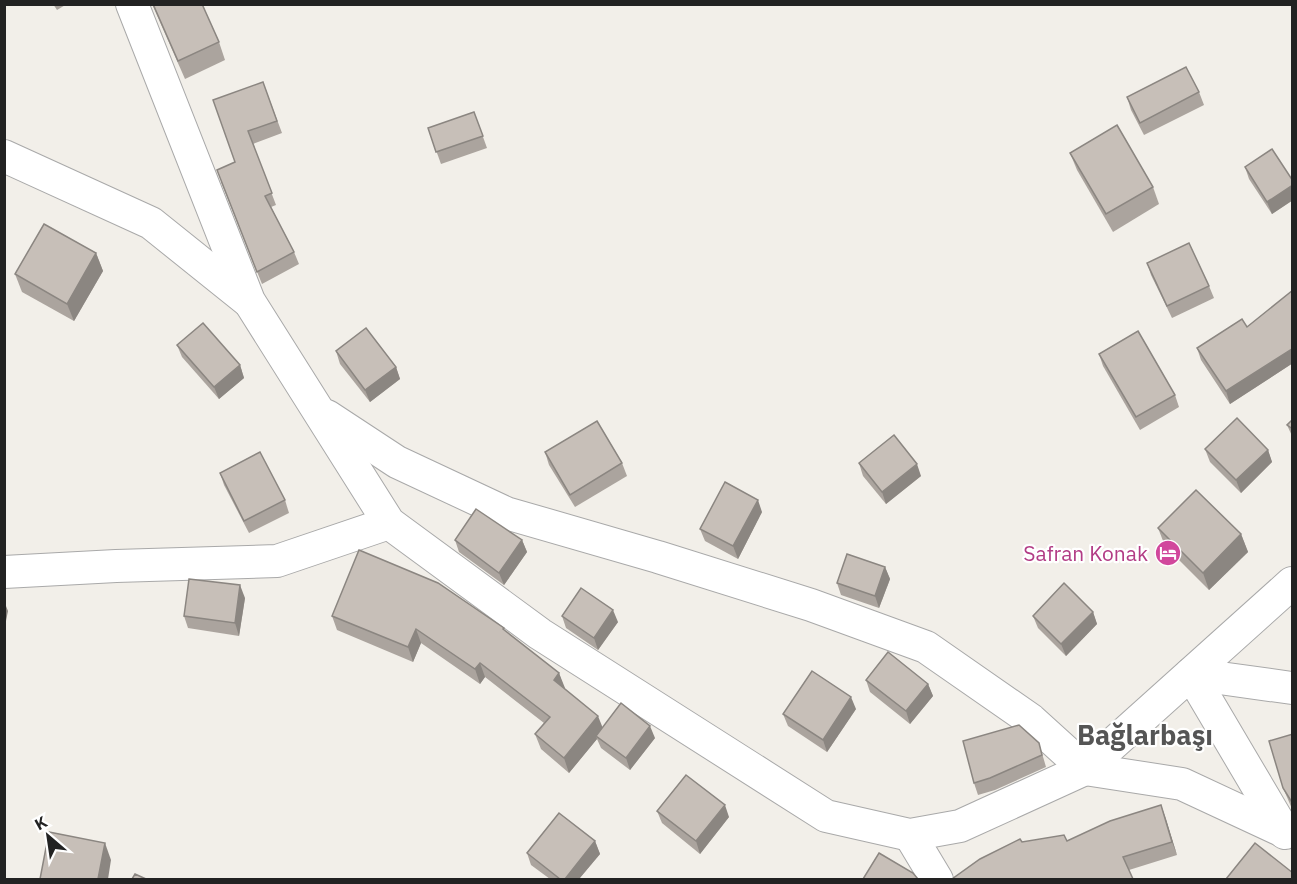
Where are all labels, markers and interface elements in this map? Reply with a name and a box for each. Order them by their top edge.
hotel icon: Safran Konak [1153,538,1183,568]
place label: Safran Konak [1023,539,1148,567]
district label: Bağlarbaşı [1077,717,1213,752]
north arrow [18,806,78,866]
text: K [31,811,50,834]

